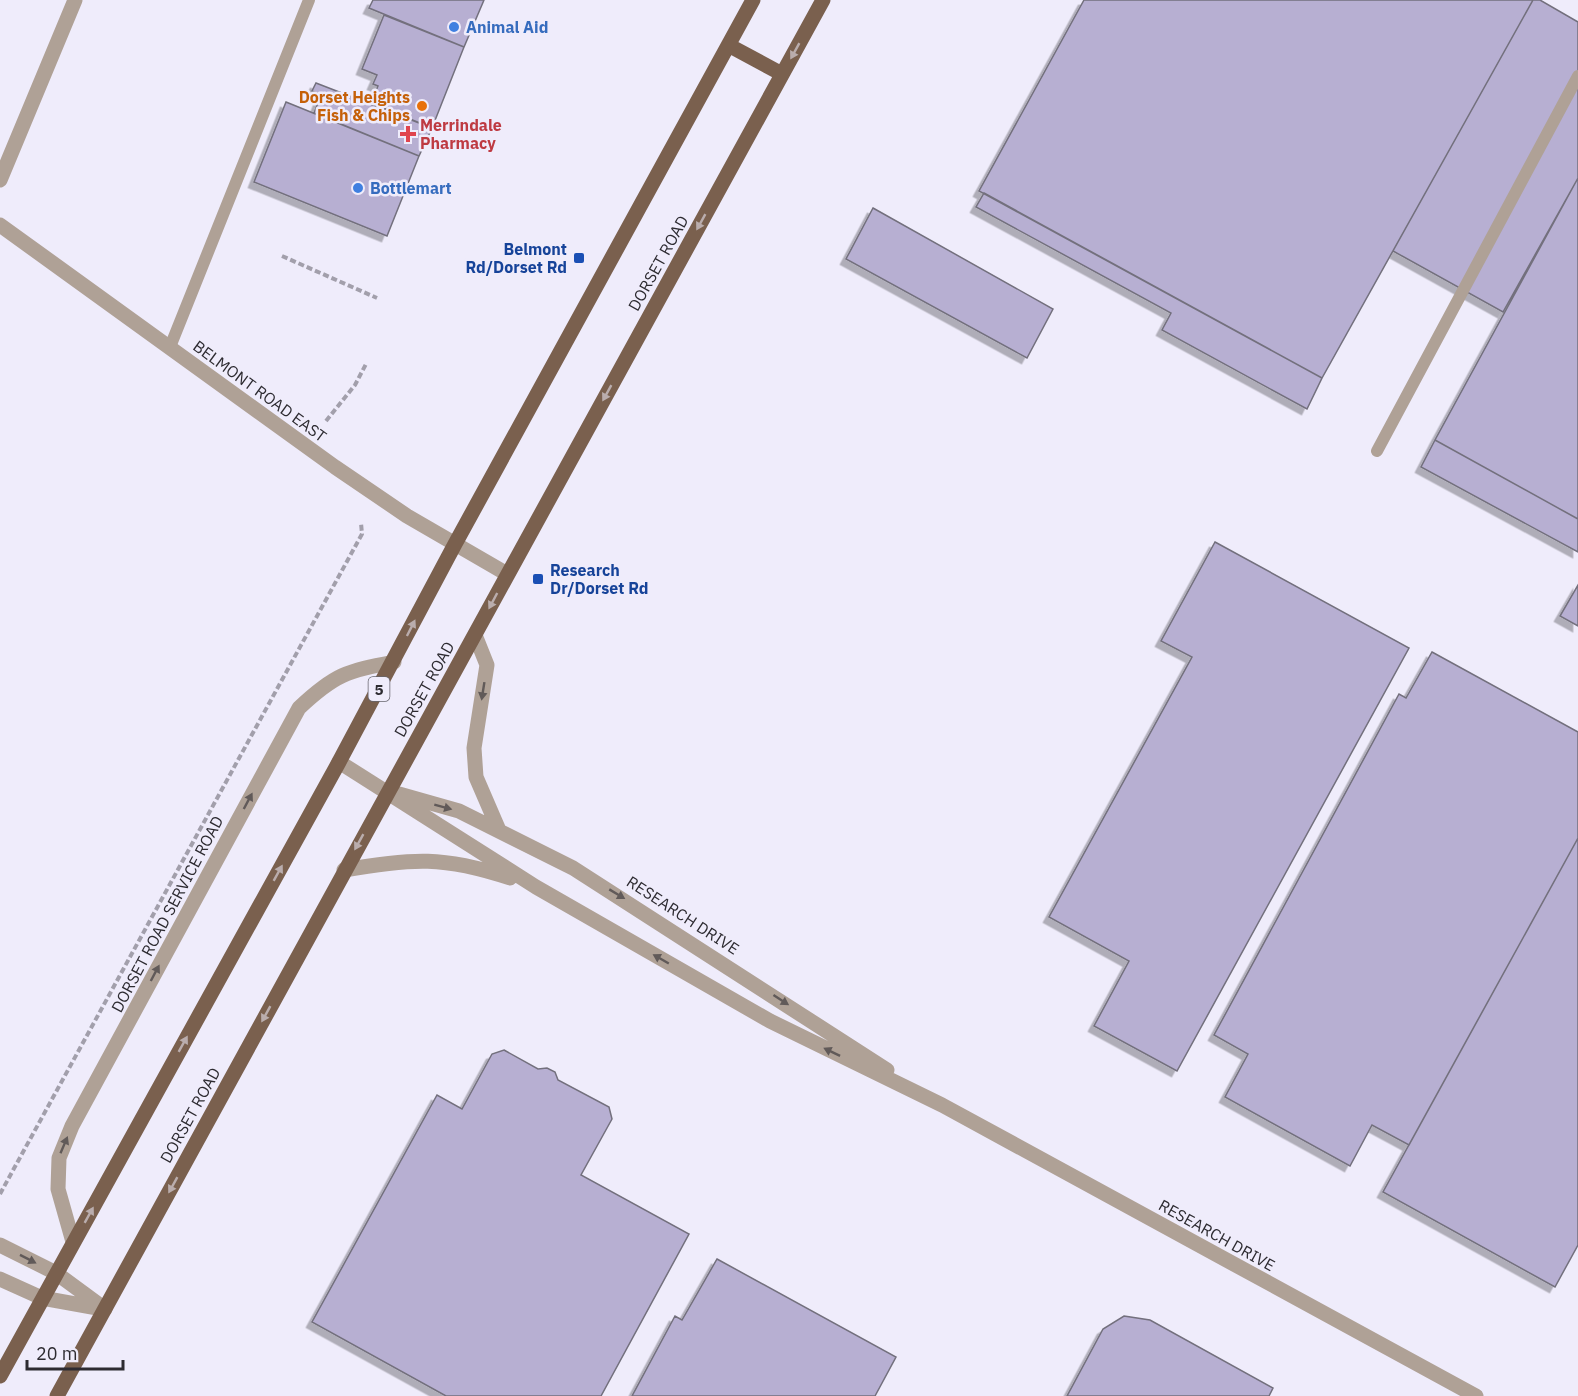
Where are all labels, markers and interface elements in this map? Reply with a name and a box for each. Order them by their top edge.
place label: Animal Aid [466,17,548,37]
marker: Animal Aid [447,20,461,34]
one-way arrow [790,43,800,60]
place label: Dorset Heights Fish & Chips [299,87,410,125]
marker: Dorset Heights Fish & Chips [415,99,429,113]
place label: Merrindale Pharmacy [420,115,502,153]
marker: Merrindale Pharmacy [401,127,415,141]
place label: Bottlemart [370,178,452,198]
marker: Bottlemart [351,181,365,195]
street label: DORSET ROAD [624,212,692,314]
one-way arrow [696,214,706,231]
place label: Belmont Rd/Dorset Rd [465,239,567,277]
marker: Belmont Rd/Dorset Rd [572,251,586,265]
street label: BELMONT ROAD EAST [189,336,331,446]
one-way arrow [602,384,612,401]
place label: Research Dr/Dorset Rd [550,560,649,598]
marker: Research Dr/Dorset Rd [531,572,545,586]
one-way arrow [488,592,498,609]
one-way arrow [406,620,416,637]
street label: DORSET ROAD [390,638,458,740]
road number: 5 [368,677,389,701]
one-way arrow [478,681,487,700]
one-way arrow [243,793,253,810]
one-way arrow [434,802,453,812]
street label: DORSET ROAD SERVICE ROAD [107,812,227,1016]
one-way arrow [354,834,364,851]
one-way arrow [272,865,282,882]
street label: RESEARCH DRIVE [623,871,743,959]
one-way arrow [609,889,625,900]
one-way arrow [653,953,669,964]
one-way arrow [150,964,160,981]
one-way arrow [773,994,789,1005]
one-way arrow [261,1005,271,1022]
one-way arrow [178,1035,188,1052]
one-way arrow [824,1047,841,1056]
street label: DORSET ROAD [156,1064,224,1166]
one-way arrow [59,1136,69,1154]
one-way arrow [168,1177,178,1194]
street label: RESEARCH DRIVE [1155,1195,1279,1275]
one-way arrow [84,1206,94,1223]
one-way arrow [19,1254,36,1263]
scale bar [27,1333,123,1371]
text: 20 m [36,1342,78,1365]

